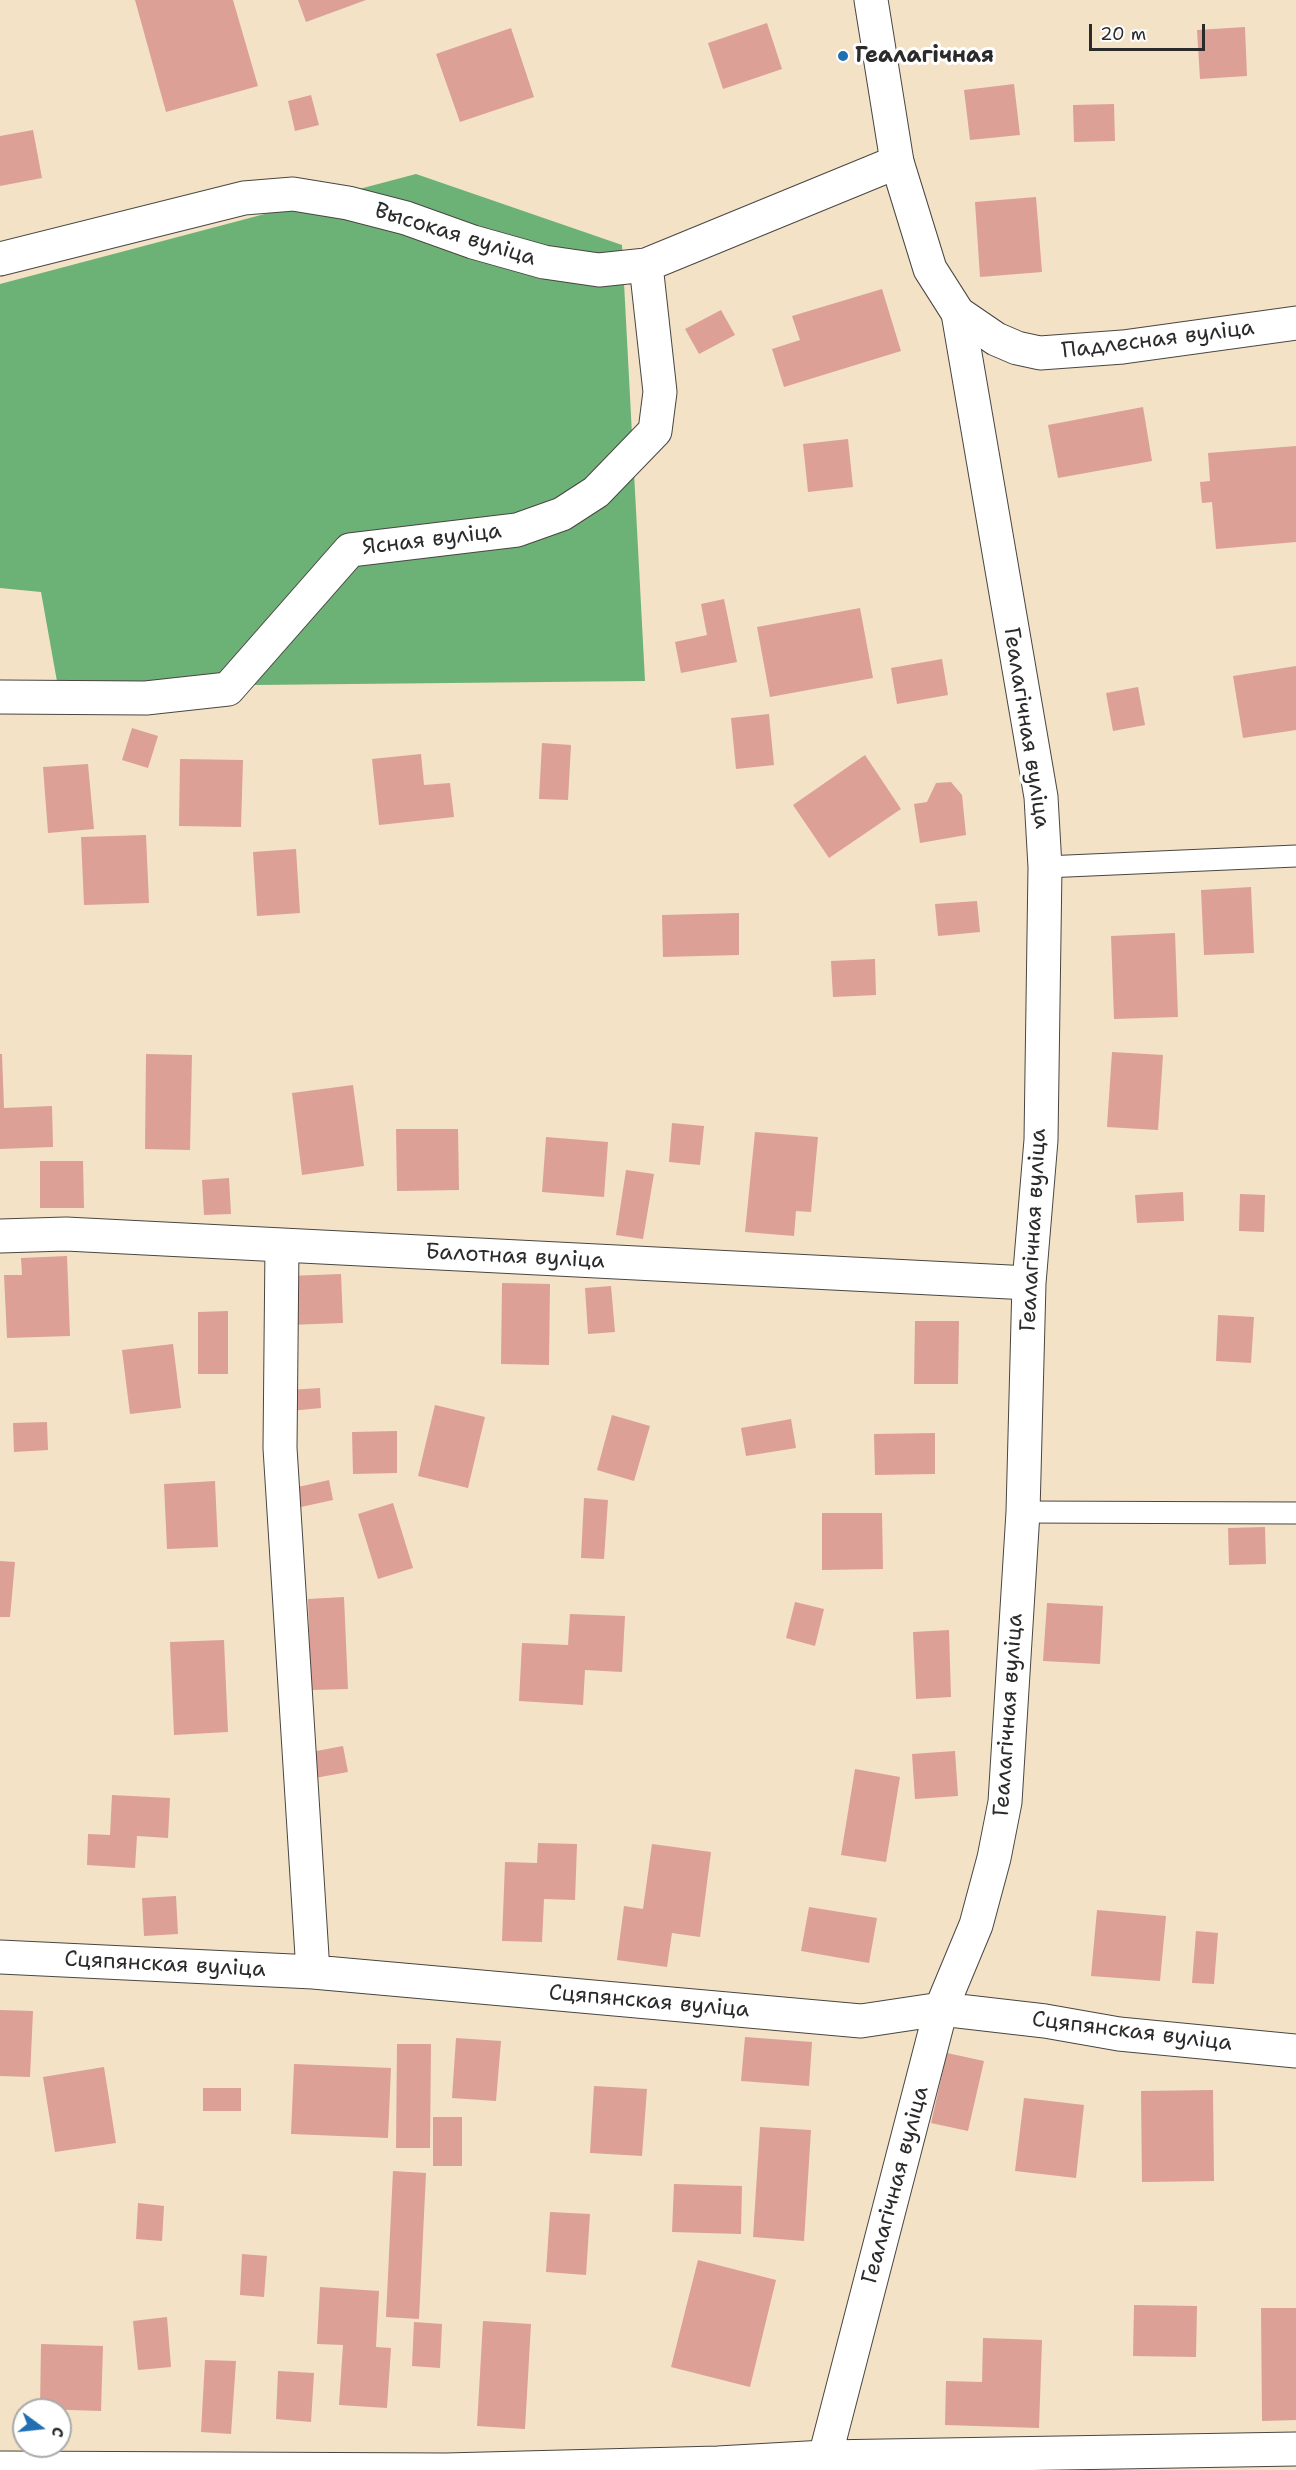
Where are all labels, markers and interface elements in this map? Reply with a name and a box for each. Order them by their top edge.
scale bar [1092,12,1208,50]
text: 20 m [1100,22,1146,46]
place label: Геалагічная [855,43,994,69]
marker: Геалагічная [836,49,850,63]
street label: Высокая вуліца [371,198,539,272]
street label: Падлесная вуліца [1060,315,1256,365]
street label: Ясная вуліца [361,518,503,562]
street label: Геалагічная вуліца [997,626,1055,830]
street label: Геалагічная вуліца [1015,1128,1053,1332]
street label: Балотная вуліца [425,1239,605,1275]
street label: Геалагічная вуліца [989,1613,1029,1817]
street label: Сцяпянская вуліца [64,1947,266,1983]
street label: Сцяпянская вуліца [547,1980,751,2024]
street label: Сцяпянская вуліца [1030,2007,1234,2057]
street label: Геалагічная вуліца [857,2083,935,2287]
north arrow [12,2398,72,2458]
text: С [47,2425,69,2440]

